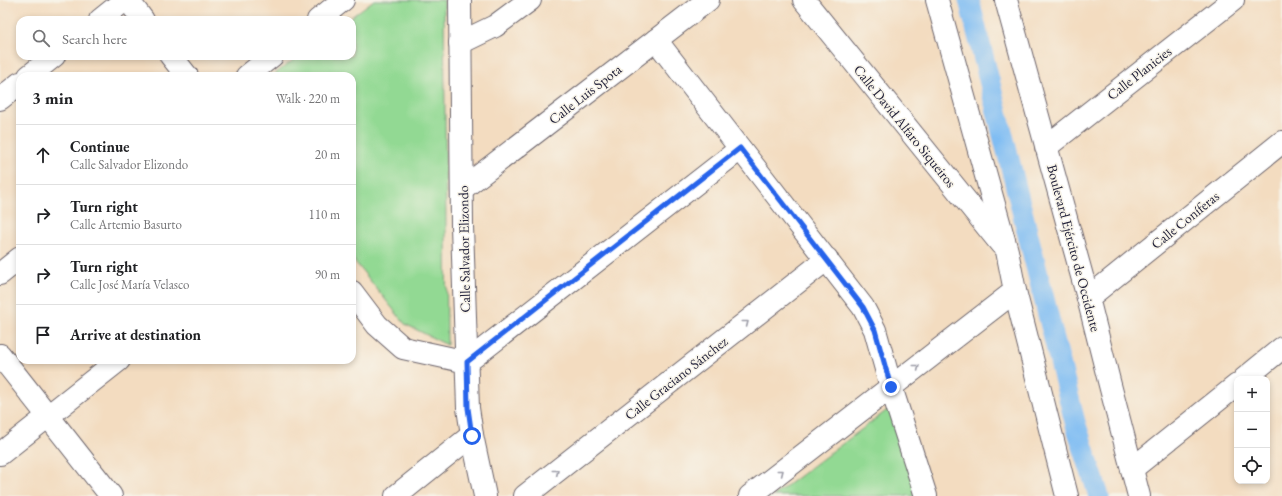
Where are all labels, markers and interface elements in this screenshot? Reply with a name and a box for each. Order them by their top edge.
search box [16,16,356,60]
icon: search [30,27,52,49]
text: Search here [62,29,127,48]
street label: Calle Planicies [1103,42,1175,104]
street label: Calle Luis Spota [545,60,625,128]
street label: Calle David Alfaro Siqueiros [850,61,960,191]
text: 3 min [32,87,73,109]
text: Walk · 220 m [276,90,340,107]
text: Continue [70,137,130,156]
icon: ahead [32,144,54,166]
text: 20 m [315,146,340,163]
text: Calle Salvador Elizondo [70,156,188,173]
street label: Boulevard Ejército de Occidente [1043,162,1105,334]
street label: Calle Salvador Elizondo [454,185,474,313]
street label: Calle Coníferas [1147,187,1223,253]
text: Turn right [70,197,138,216]
icon: right [32,204,54,226]
text: 110 m [309,206,340,223]
text: Calle Artemio Basurto [70,216,182,233]
text: Turn right [70,257,138,276]
icon: right [32,264,54,286]
text: 90 m [315,266,340,283]
text: Calle José María Velasco [70,276,189,293]
one-way arrow [742,320,749,327]
icon: arrive [32,324,54,346]
text: Arrive at destination [70,325,201,344]
street label: Calle Graciano Sánchez [621,332,732,424]
one-way arrow [913,365,920,372]
map controls [1234,376,1270,484]
button: + [1234,376,1270,412]
route end [882,378,900,396]
button: − [1234,412,1270,448]
route start [463,427,481,445]
button: locate [1234,448,1270,484]
one-way arrow [551,470,558,477]
one-way arrow [777,470,784,477]

